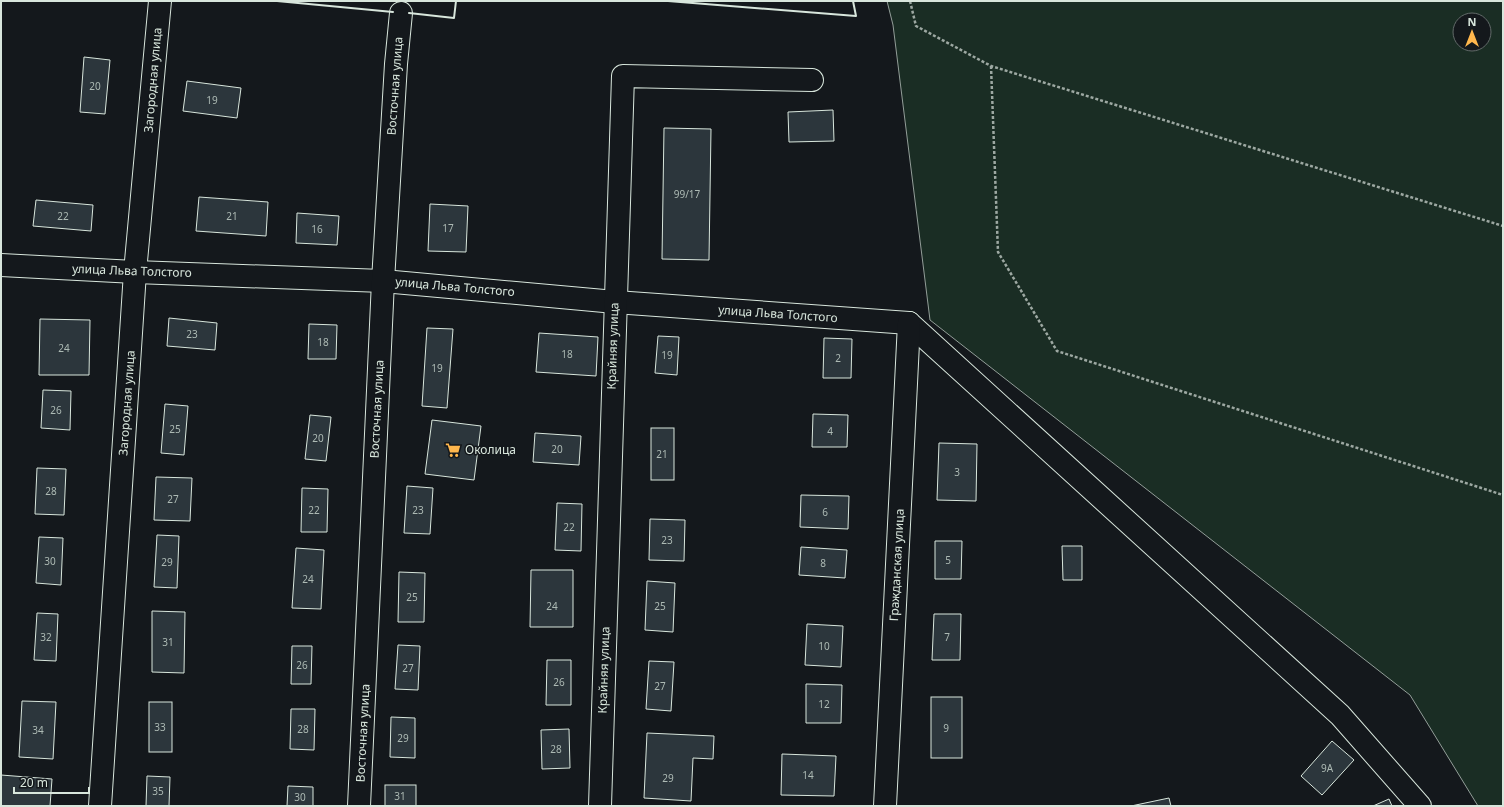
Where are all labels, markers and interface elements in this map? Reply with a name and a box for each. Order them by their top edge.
north arrow [1452,12,1492,52]
text: N [1468,14,1476,29]
street label: Загородная улица [139,27,166,133]
street label: Восточная улица [383,36,406,136]
house number: 20 [89,79,101,93]
house number: 19 [206,93,218,107]
house number: 99/17 [674,187,701,201]
house number: 22 [57,209,69,223]
house number: 21 [226,209,238,223]
house number: 17 [442,221,454,235]
house number: 16 [311,222,323,236]
street label: улица Льва Толстого [72,260,192,281]
street label: улица Льва Толстого [395,273,515,300]
street label: улица Льва Толстого [718,301,838,326]
street label: Крайняя улица [602,302,623,390]
house number: 23 [186,327,198,341]
house number: 18 [317,335,329,349]
house number: 24 [58,341,70,355]
house number: 18 [561,347,573,361]
house number: 19 [661,348,673,362]
street label: Загородная улица [114,350,139,456]
house number: 2 [835,351,841,365]
street label: Восточная улица [365,359,388,459]
house number: 19 [431,361,443,375]
house number: 26 [50,403,62,417]
house number: 25 [169,422,181,436]
house number: 4 [827,424,833,438]
house number: 20 [312,431,324,445]
supermarket icon: Околица [444,441,462,459]
place label: Околица [465,441,516,458]
house number: 20 [551,442,563,456]
house number: 21 [656,447,668,461]
house number: 3 [954,465,960,479]
house number: 28 [45,484,57,498]
house number: 27 [167,492,179,506]
house number: 22 [308,503,320,517]
house number: 23 [412,503,424,517]
house number: 6 [822,505,828,519]
street label: Гражданская улица [885,508,908,622]
house number: 22 [563,520,575,534]
house number: 23 [661,533,673,547]
house number: 5 [945,553,951,567]
house number: 30 [44,554,56,568]
house number: 29 [161,555,173,569]
house number: 8 [820,556,826,570]
house number: 24 [302,572,314,586]
house number: 25 [406,590,418,604]
house number: 24 [546,599,558,613]
house number: 25 [654,599,666,613]
street label: Крайняя улица [593,626,614,714]
house number: 32 [40,630,52,644]
house number: 7 [944,630,950,644]
house number: 31 [162,635,174,649]
house number: 10 [818,639,830,653]
house number: 26 [296,658,308,672]
house number: 27 [402,661,414,675]
house number: 26 [553,675,565,689]
house number: 27 [654,679,666,693]
street label: Восточная улица [351,683,374,783]
house number: 12 [818,697,830,711]
house number: 33 [154,720,166,734]
house number: 9 [943,721,949,735]
house number: 28 [297,722,309,736]
house number: 34 [32,723,44,737]
house number: 29 [397,731,409,745]
house number: 28 [550,742,562,756]
house number: 9А [1321,761,1334,775]
house number: 14 [802,768,814,782]
scale bar [14,769,89,795]
house number: 29 [662,771,674,785]
text: 20 m [20,774,48,791]
house number: 35 [152,784,164,798]
house number: 31 [394,789,406,803]
house number: 30 [294,790,306,804]

